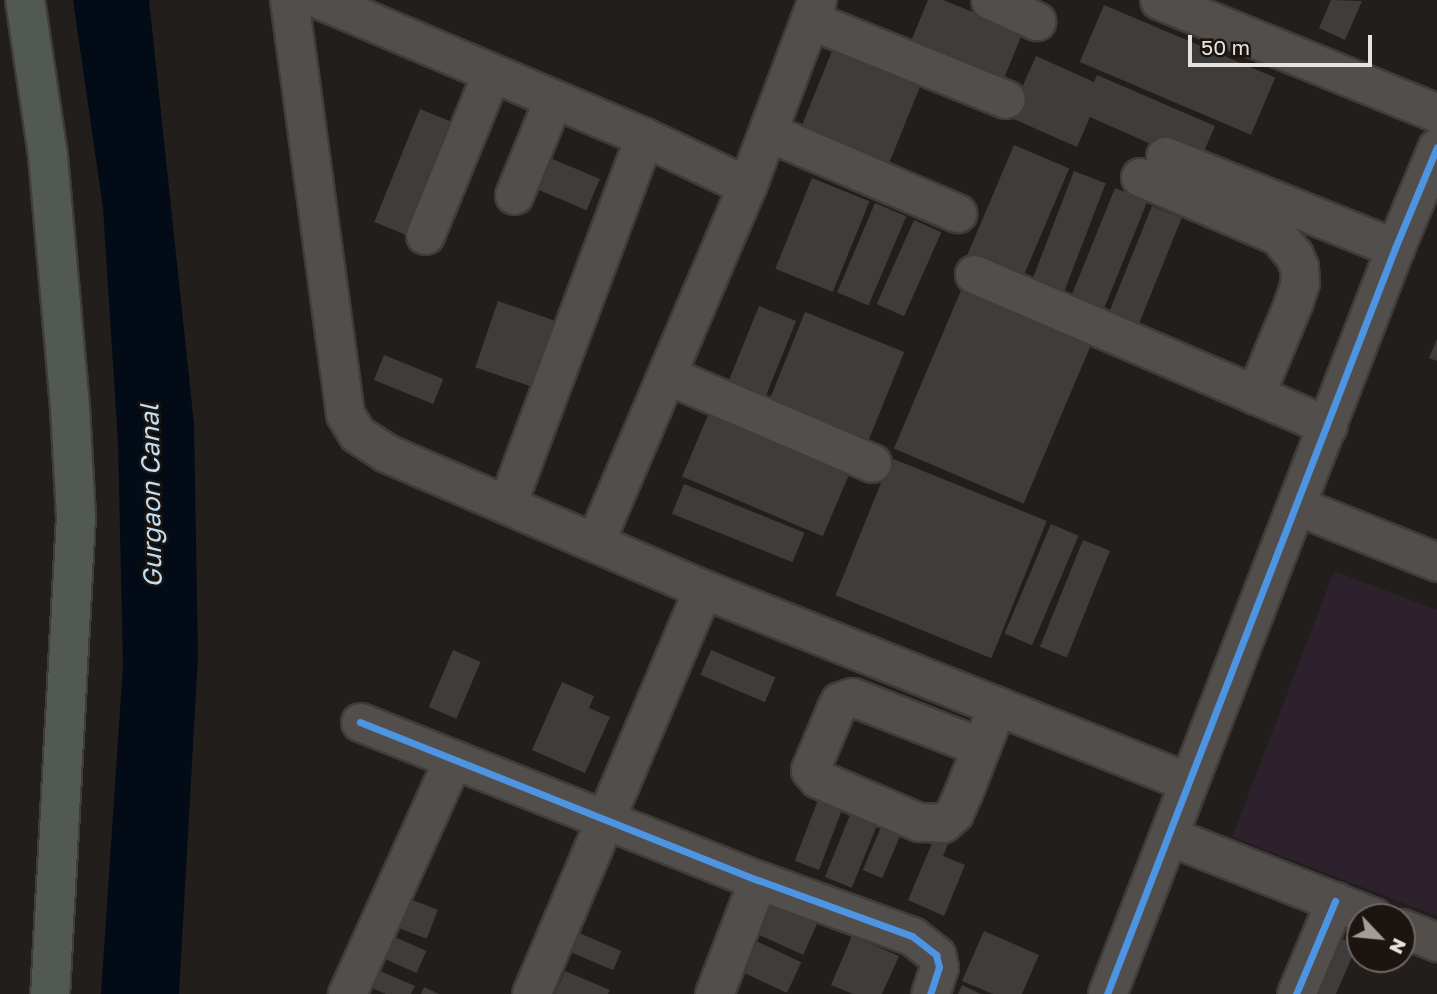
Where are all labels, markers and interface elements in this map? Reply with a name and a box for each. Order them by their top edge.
scale bar [1192,21,1376,65]
text: 50 m [1201,34,1250,60]
water label: Gurgaon Canal [134,404,168,588]
north arrow [1346,903,1416,973]
text: N [1385,935,1412,958]

